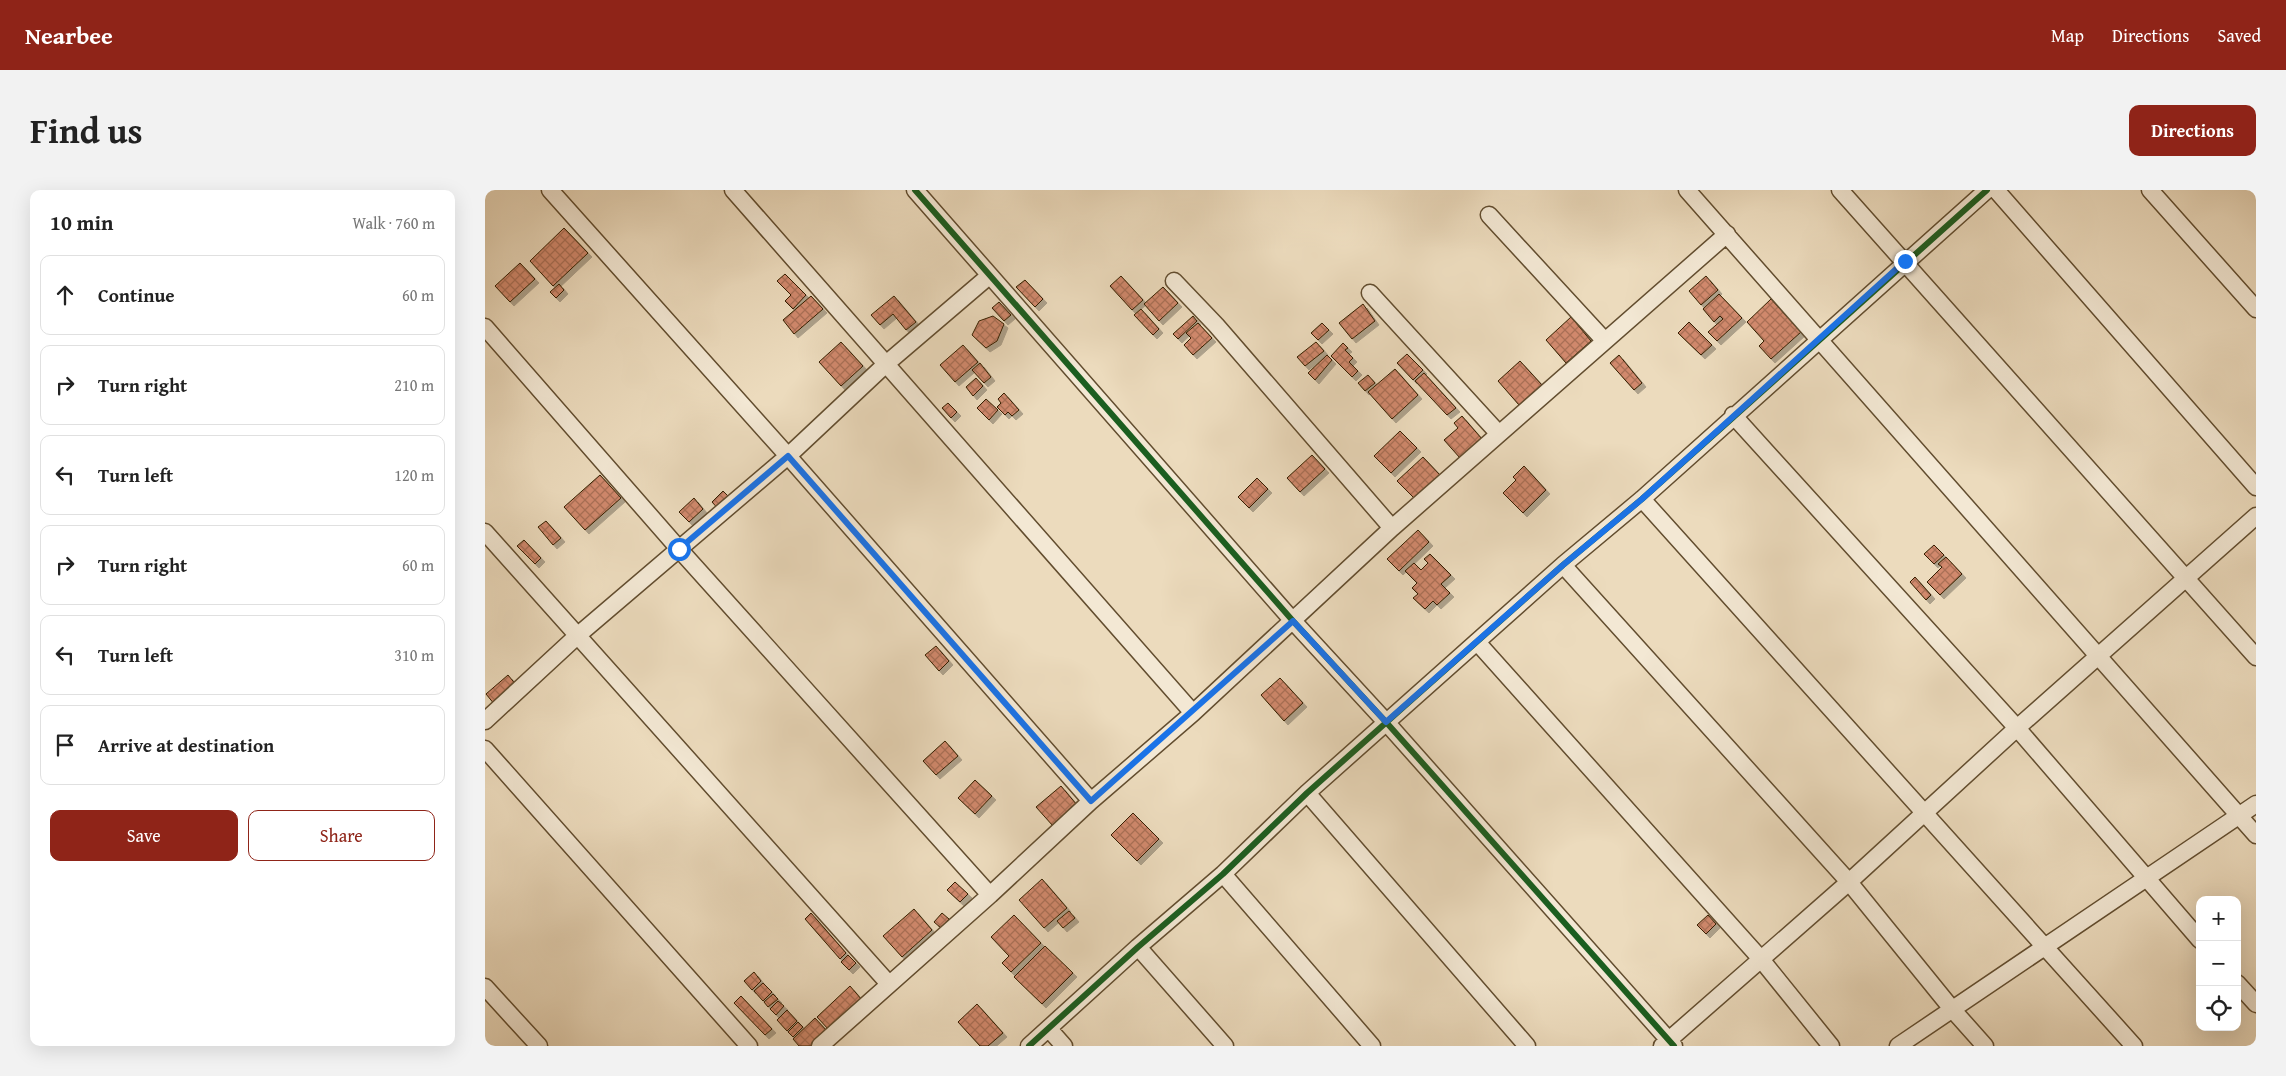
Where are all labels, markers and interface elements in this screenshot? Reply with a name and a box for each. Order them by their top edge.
text: Nearbee [25,18,113,53]
text: Map [2051,22,2084,49]
text: Directions [2112,22,2189,49]
text: Saved [2217,22,2261,49]
text: Find us [30,105,143,156]
button: Directions [2129,105,2256,156]
text: 10 min [50,207,113,238]
text: Walk · 760 m [352,211,435,235]
route end [1894,250,1917,273]
icon: ahead [51,281,79,309]
text: Continue [98,281,175,309]
text: 60 m [402,283,434,307]
icon: right [51,371,79,399]
text: Turn right [98,371,187,399]
text: 210 m [394,373,434,397]
icon: left [51,461,79,489]
text: Turn left [98,461,173,489]
text: 120 m [394,463,434,487]
route start [668,538,691,561]
icon: right [51,551,79,579]
text: Turn right [98,551,187,579]
text: 60 m [402,553,434,577]
icon: left [51,641,79,669]
text: Turn left [98,641,173,669]
text: 310 m [394,643,434,667]
icon: arrive [51,731,79,759]
text: Arrive at destination [98,731,274,759]
button: Save [50,810,238,861]
button: Share [248,810,435,861]
map controls [2196,896,2241,1031]
button: + [2196,896,2241,941]
button: − [2196,941,2241,986]
button: locate [2196,986,2241,1031]

